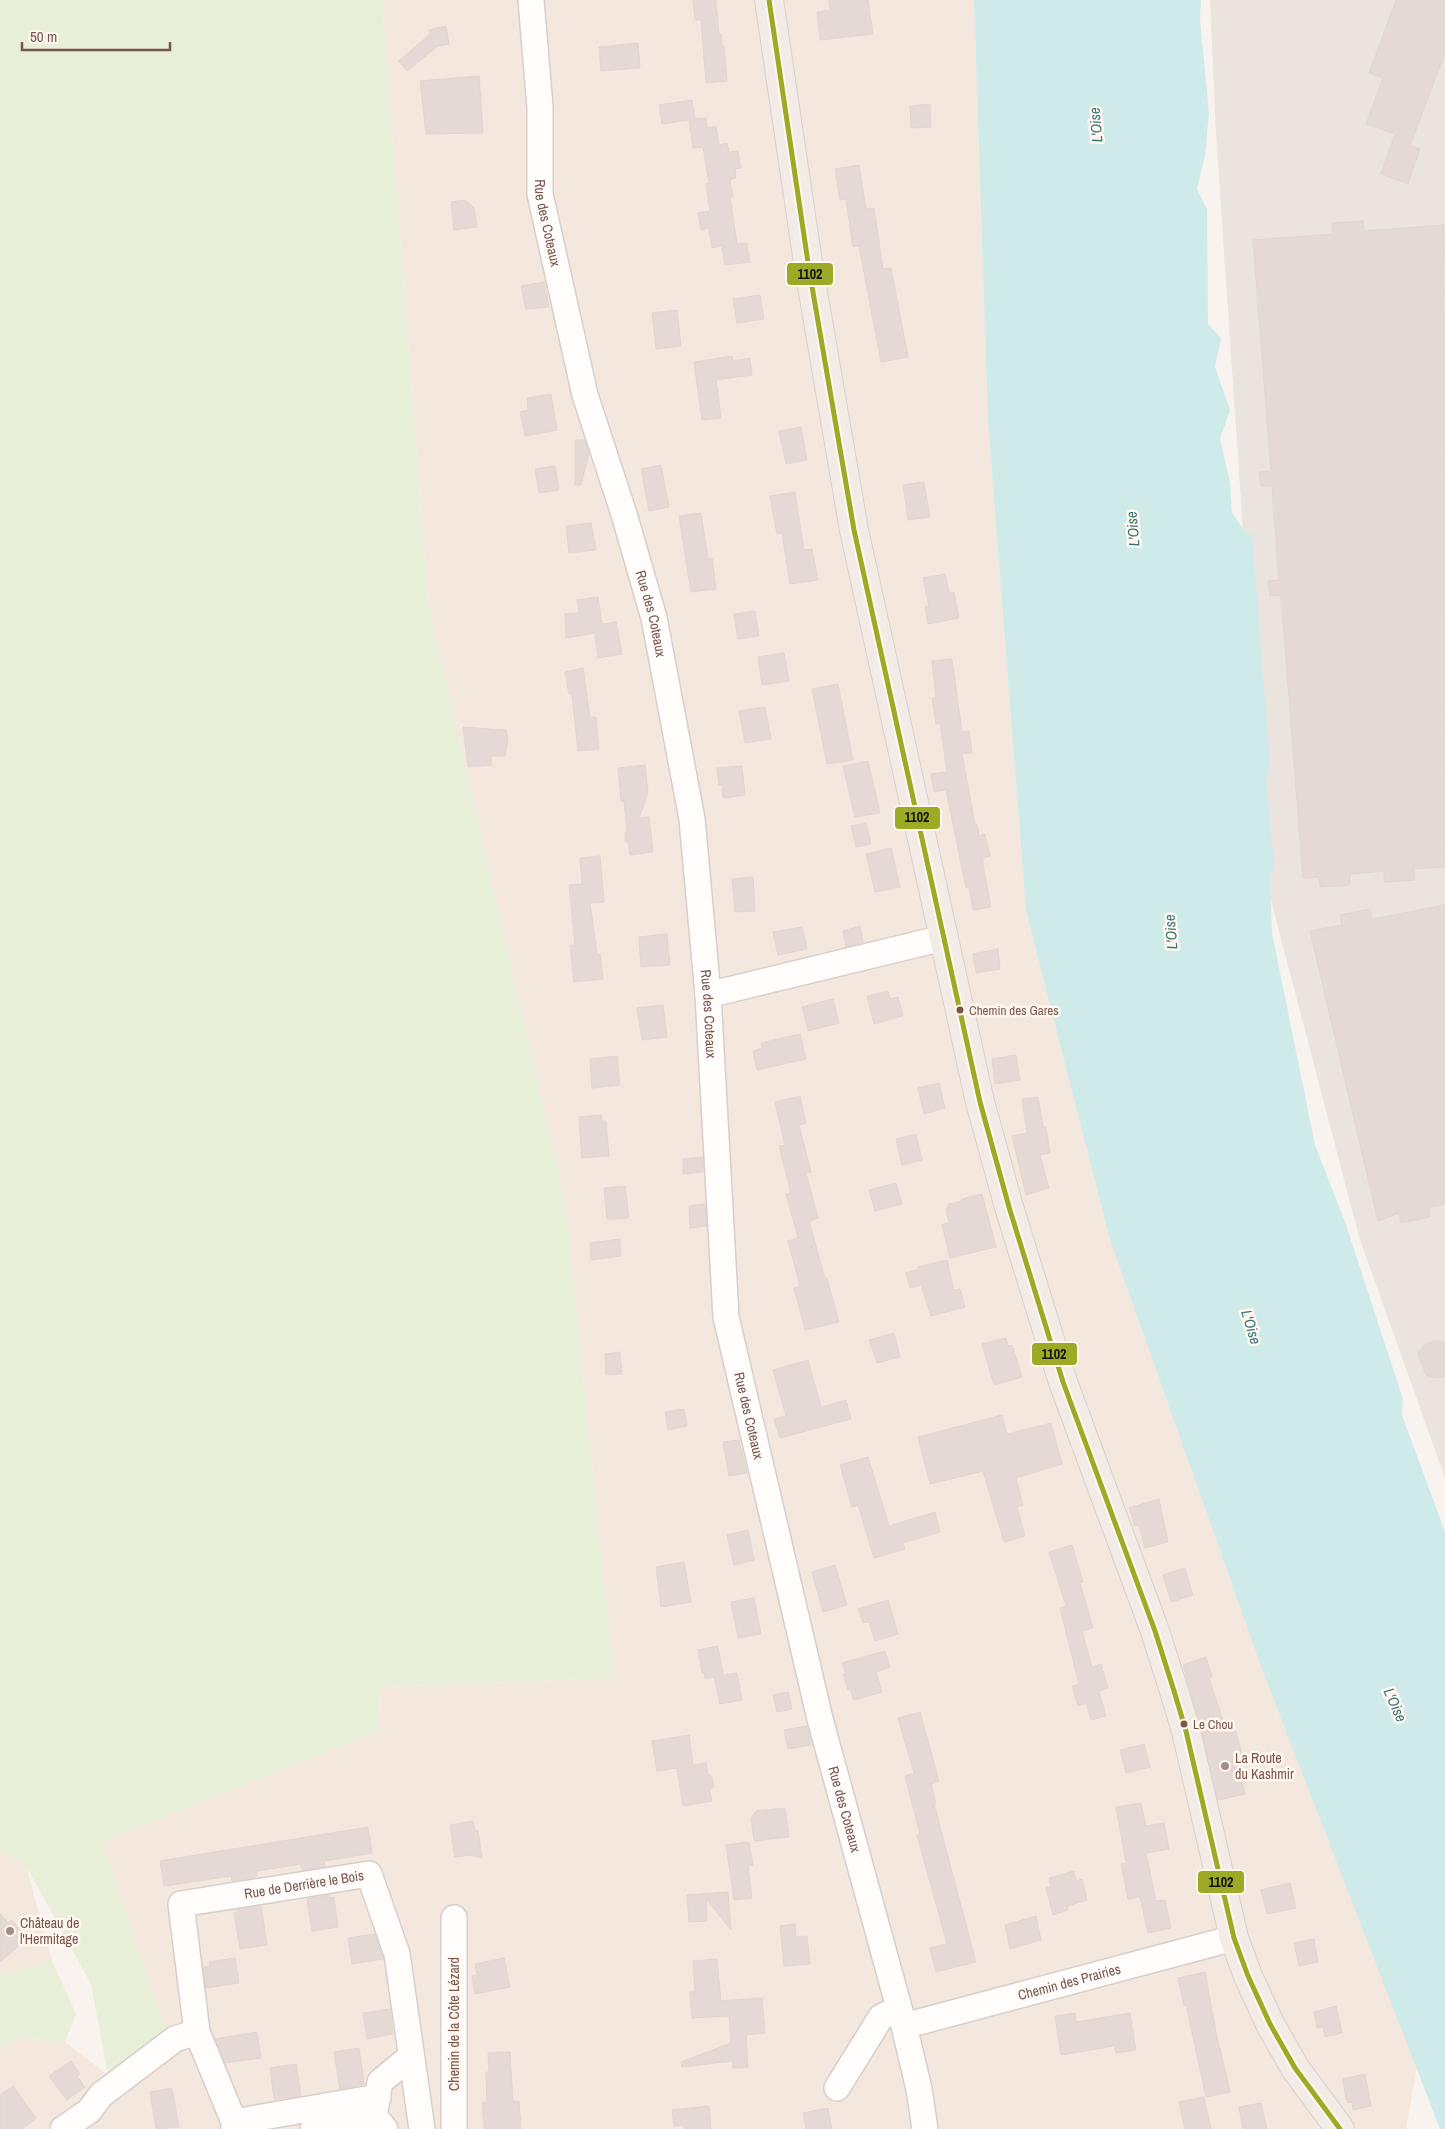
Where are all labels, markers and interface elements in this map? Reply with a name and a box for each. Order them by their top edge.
scale bar [22,20,170,52]
text: 50 m [30,26,57,47]
water label: L'Oise [1083,106,1107,143]
street label: Rue des Coteaux [531,179,565,268]
line badge: 1102 [786,262,834,286]
text: 1102 [798,265,822,283]
water label: L'Oise [1120,510,1144,547]
street label: Rue des Coteaux [632,568,670,659]
line badge: 1102 [894,806,941,830]
text: 1102 [905,808,929,826]
water label: L'Oise [1158,913,1182,950]
street label: Rue des Coteaux [697,969,721,1059]
place label: Chemin des Gares [969,1002,1058,1019]
marker: Chemin des Gares [955,1005,965,1015]
water label: L'Oise [1236,1307,1267,1347]
line badge: 1102 [1031,1342,1078,1366]
text: 1102 [1042,1345,1066,1363]
street label: Rue des Coteaux [730,1370,768,1461]
water label: L'Oise [1379,1684,1412,1725]
place label: Le Chou [1193,1716,1233,1733]
marker: Le Chou [1179,1719,1189,1729]
place label: La Route du Kashmir [1235,1749,1294,1783]
marker: La Route du Kashmir [1219,1760,1231,1772]
street label: Rue des Coteaux [824,1764,865,1855]
street label: Rue de Derrière le Bois [243,1866,365,1903]
line badge: 1102 [1197,1870,1245,1894]
text: 1102 [1209,1873,1233,1891]
place label: Château de l'Hermitage [20,1914,79,1948]
marker: Château de l'Hermitage [4,1925,16,1937]
street label: Chemin de la Côte Lézard [445,1957,463,2091]
street label: Chemin des Prairies [1016,1960,1123,2004]

